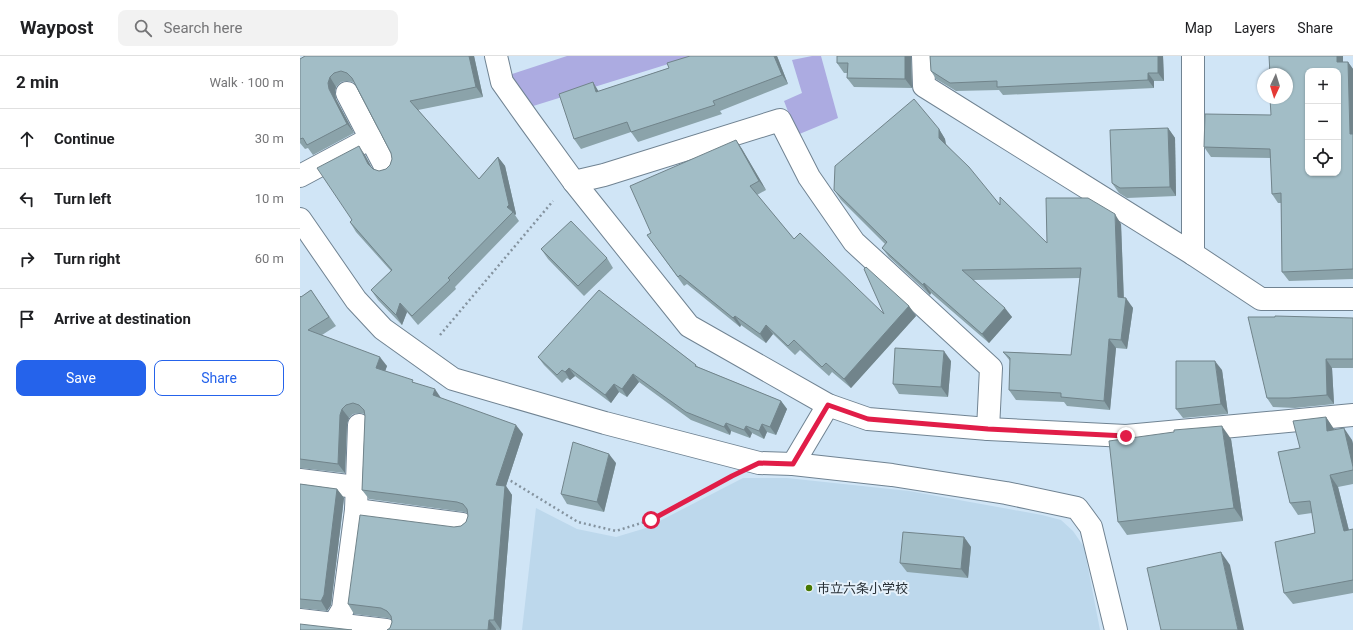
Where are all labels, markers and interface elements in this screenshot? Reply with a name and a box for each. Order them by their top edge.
search box [118,10,398,46]
text: Waypost [20,16,94,39]
icon: search [132,17,154,39]
text: Search here [164,19,242,37]
text: Map [1185,20,1212,36]
text: Layers [1234,20,1275,36]
text: Share [1297,20,1333,36]
north arrow [1257,68,1293,104]
map controls [1305,68,1341,176]
button: + [1305,68,1341,104]
text: 2 min [16,72,59,92]
text: Walk · 100 m [209,75,284,90]
button: − [1305,104,1341,140]
icon: ahead [16,128,38,150]
text: Continue [54,130,115,148]
text: 30 m [255,131,284,146]
button: locate [1305,140,1341,176]
icon: left [16,188,38,210]
text: Turn left [54,190,111,208]
text: 10 m [255,191,284,206]
icon: right [16,248,38,270]
text: Turn right [54,250,120,268]
text: 60 m [255,251,284,266]
icon: arrive [16,308,38,330]
text: Arrive at destination [54,310,191,328]
button: Save [16,360,146,396]
button: Share [154,360,284,396]
route end [1117,427,1135,445]
route start [642,511,660,529]
place label: 市立六条小学校 [817,581,908,596]
marker: 市立六条小学校 [804,583,814,593]

